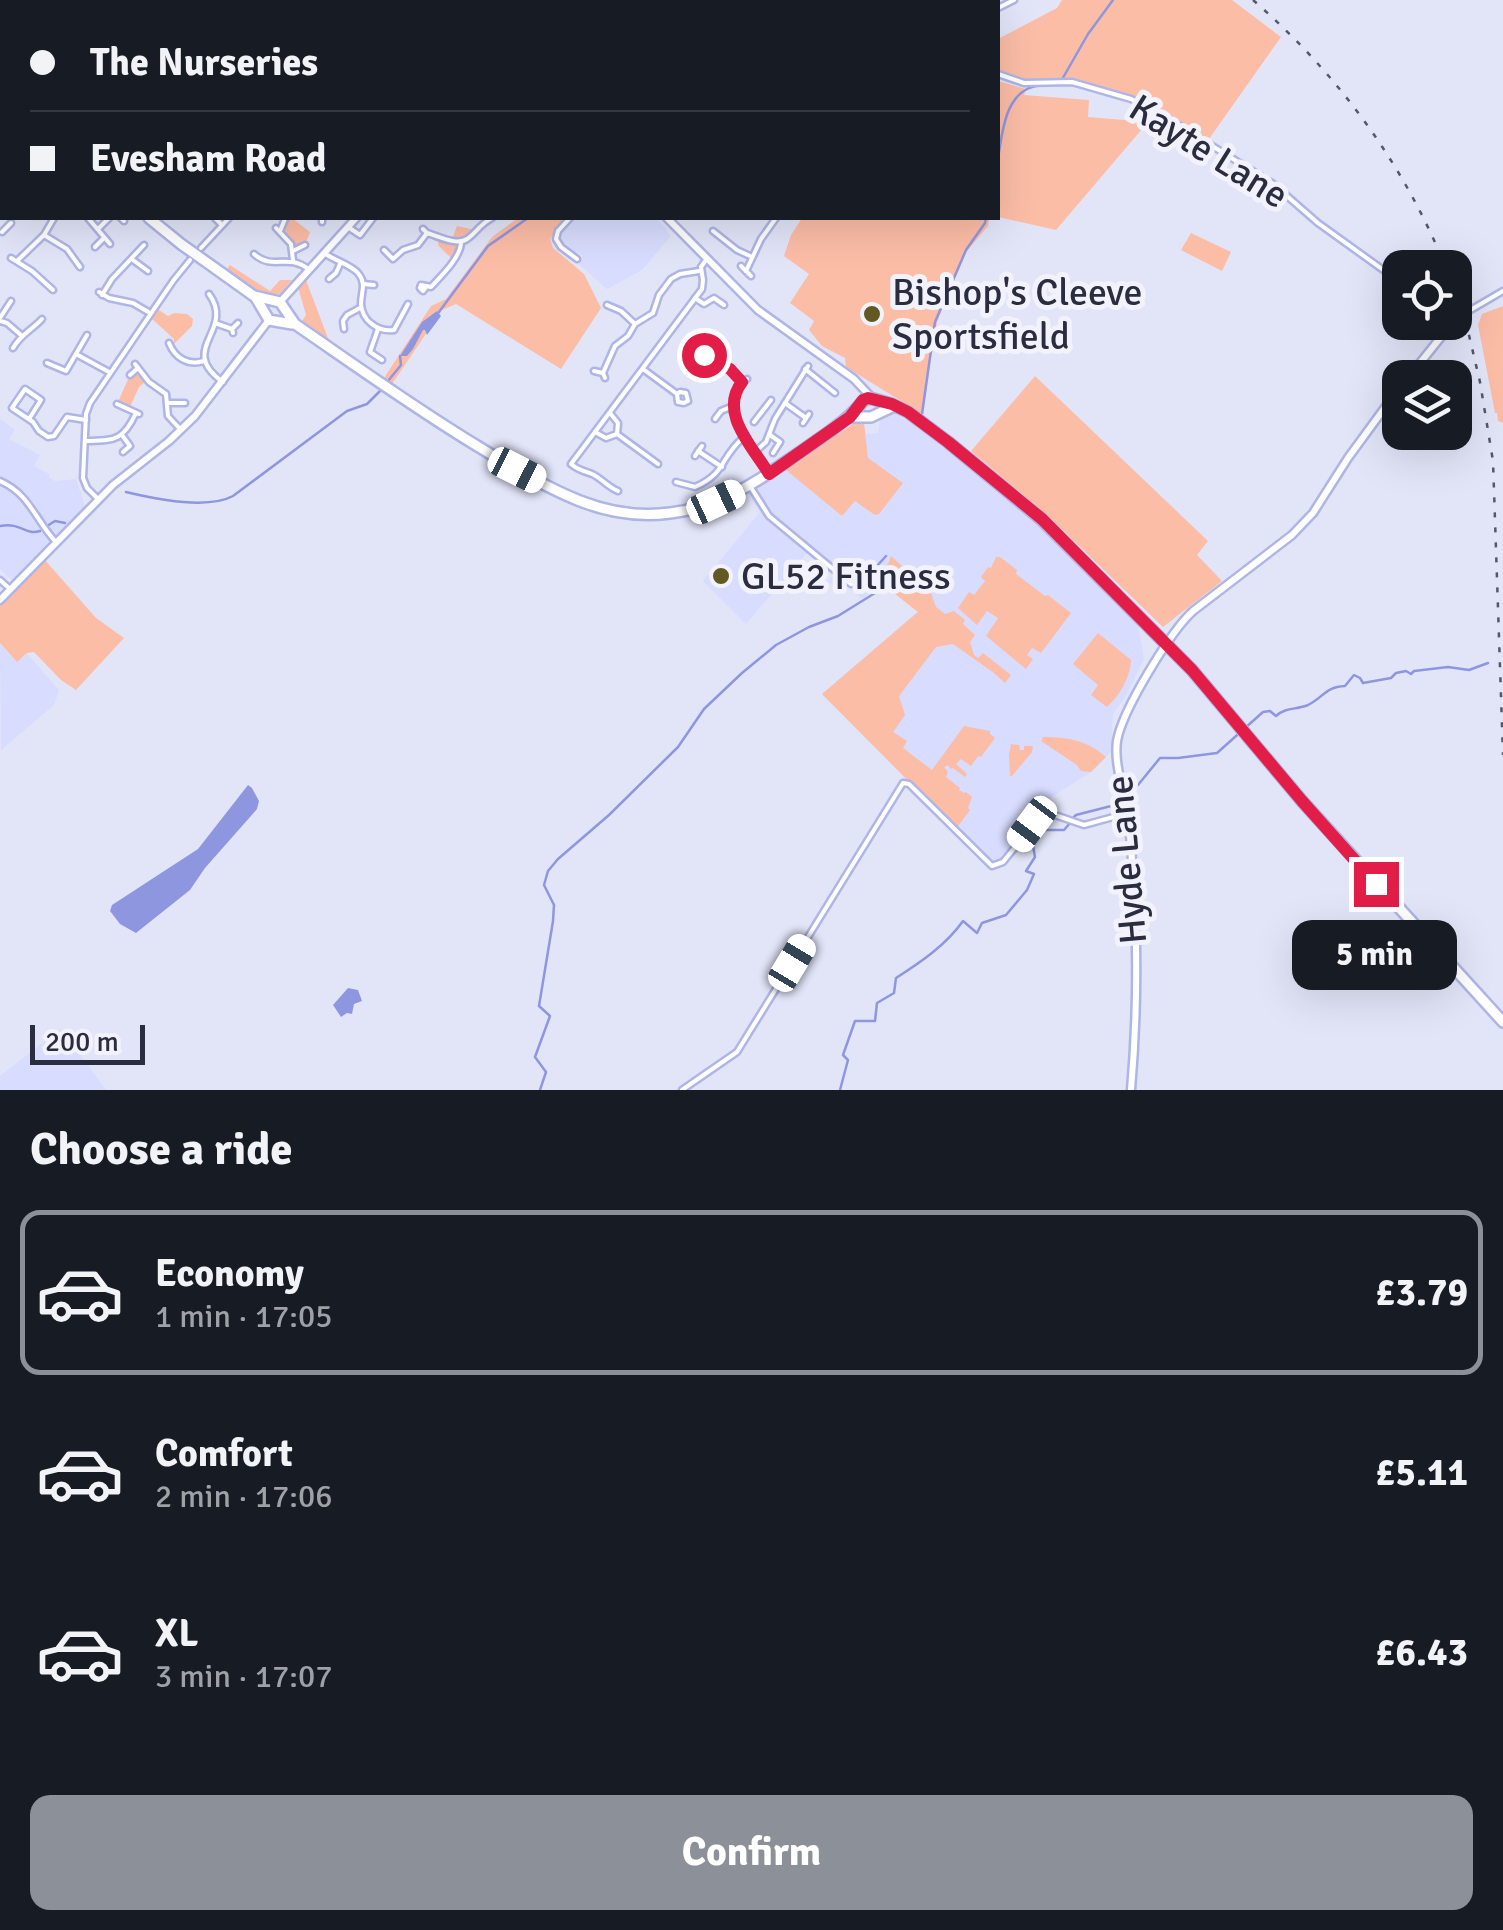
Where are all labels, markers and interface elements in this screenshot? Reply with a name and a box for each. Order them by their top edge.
text: The Nurseries [90,39,318,86]
street label: Kayte Lane [1121,84,1297,219]
text: Evesham Road [90,135,326,182]
map controls [1382,250,1472,450]
button: locate [1382,250,1472,340]
place label: Bishop's Cleeve Sportsfield [892,269,1142,360]
marker: Bishop's Cleeve Sportsfield [861,303,883,325]
route start [682,333,727,378]
button: layers [1382,360,1472,450]
car [483,443,551,497]
car [682,476,750,528]
place label: GL52 Fitness [741,553,951,600]
marker: GL52 Fitness [710,565,732,587]
street label: Hyde Lane [1096,774,1157,946]
car [1002,791,1062,857]
route end [1354,862,1399,907]
callout: 5 min [1294,919,1458,989]
car [764,930,820,996]
text: 5 min [1336,935,1413,974]
scale bar [30,1020,145,1064]
text: 200 m [45,1025,119,1059]
text: Choose a ride [30,1122,293,1177]
icon: car [35,1248,125,1338]
text: Economy [155,1250,304,1297]
text: £3.79 [1375,1269,1468,1316]
text: 1 min · 17:05 [155,1297,333,1336]
icon: car [35,1428,125,1518]
text: Comfort [155,1430,293,1477]
text: £5.11 [1375,1449,1468,1496]
text: 2 min · 17:06 [155,1477,333,1516]
icon: car [35,1608,125,1698]
text: XL [155,1610,198,1657]
text: £6.43 [1375,1629,1468,1676]
text: 3 min · 17:07 [155,1657,333,1696]
button: Confirm [30,1795,1473,1910]

